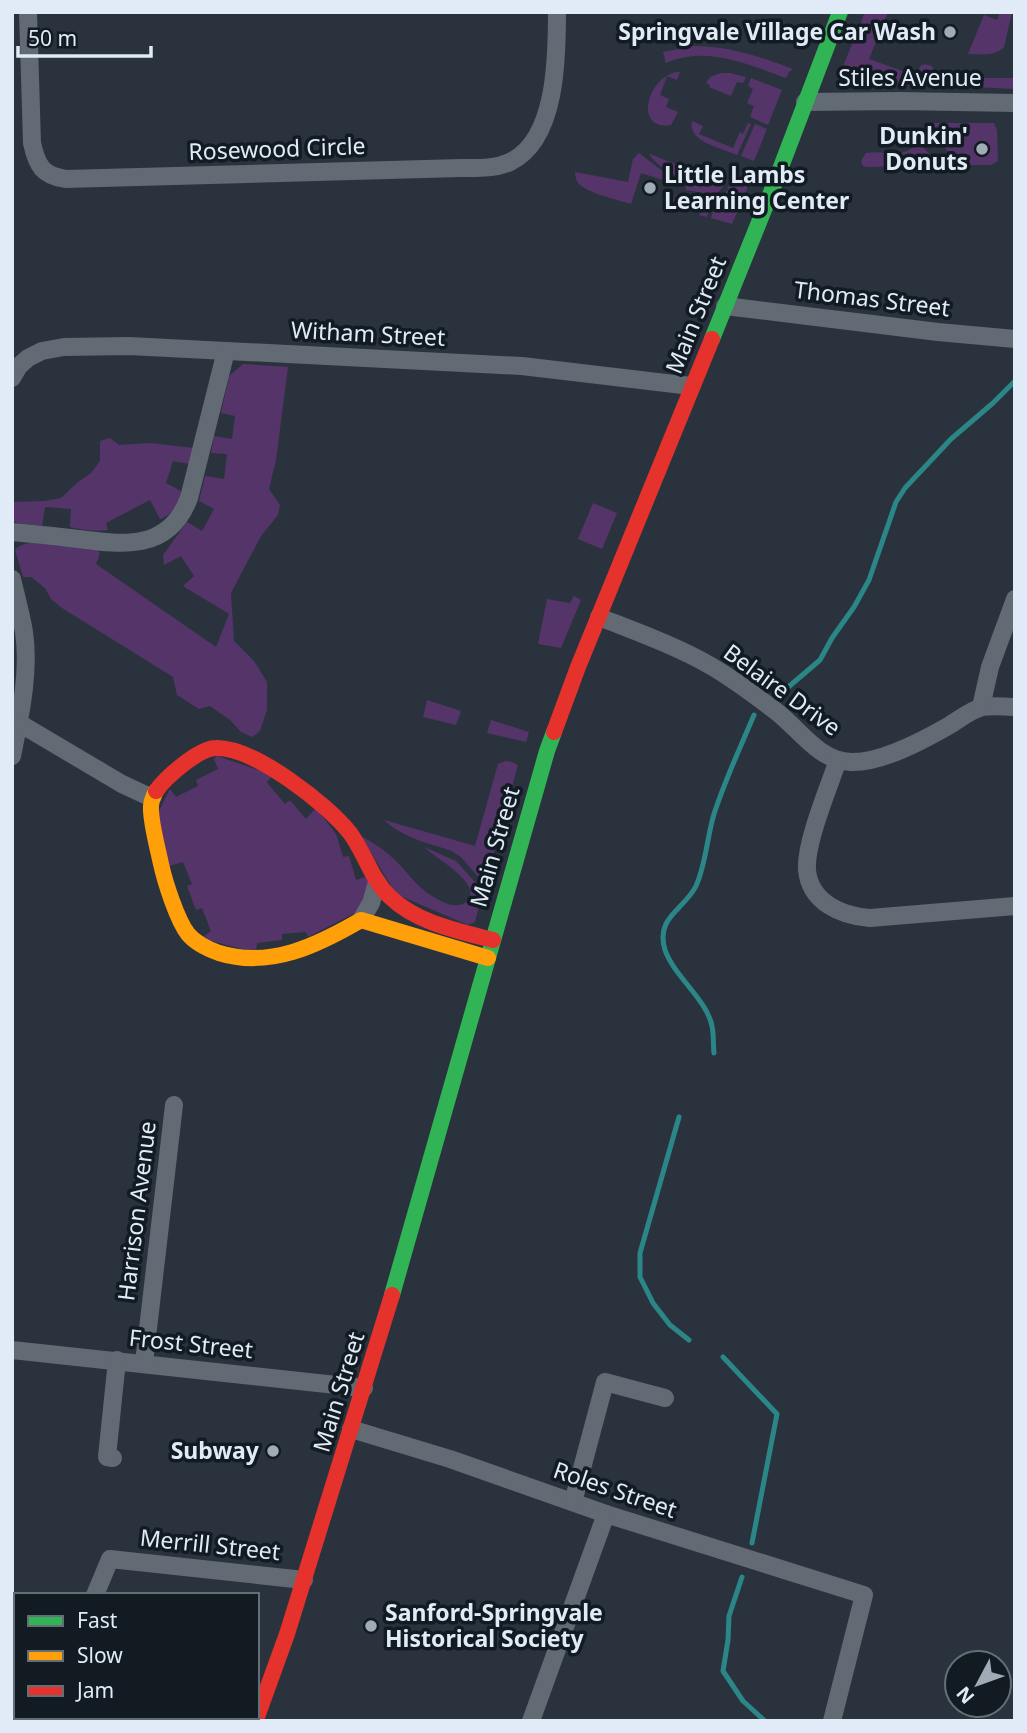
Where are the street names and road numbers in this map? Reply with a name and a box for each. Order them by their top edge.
street label: Stiles Avenue [838,61,982,93]
street label: Rosewood Circle [188,129,366,167]
street label: Main Street [657,251,733,378]
street label: Thomas Street [792,273,952,323]
street label: Witham Street [290,313,446,353]
street label: Belaire Drive [718,636,848,743]
street label: Main Street [462,783,527,911]
street label: Harrison Avenue [109,1119,163,1303]
street label: Frost Street [128,1321,255,1365]
street label: Main Street [305,1328,371,1456]
street label: Roles Street [549,1453,681,1525]
street label: Merrill Street [138,1521,282,1567]

